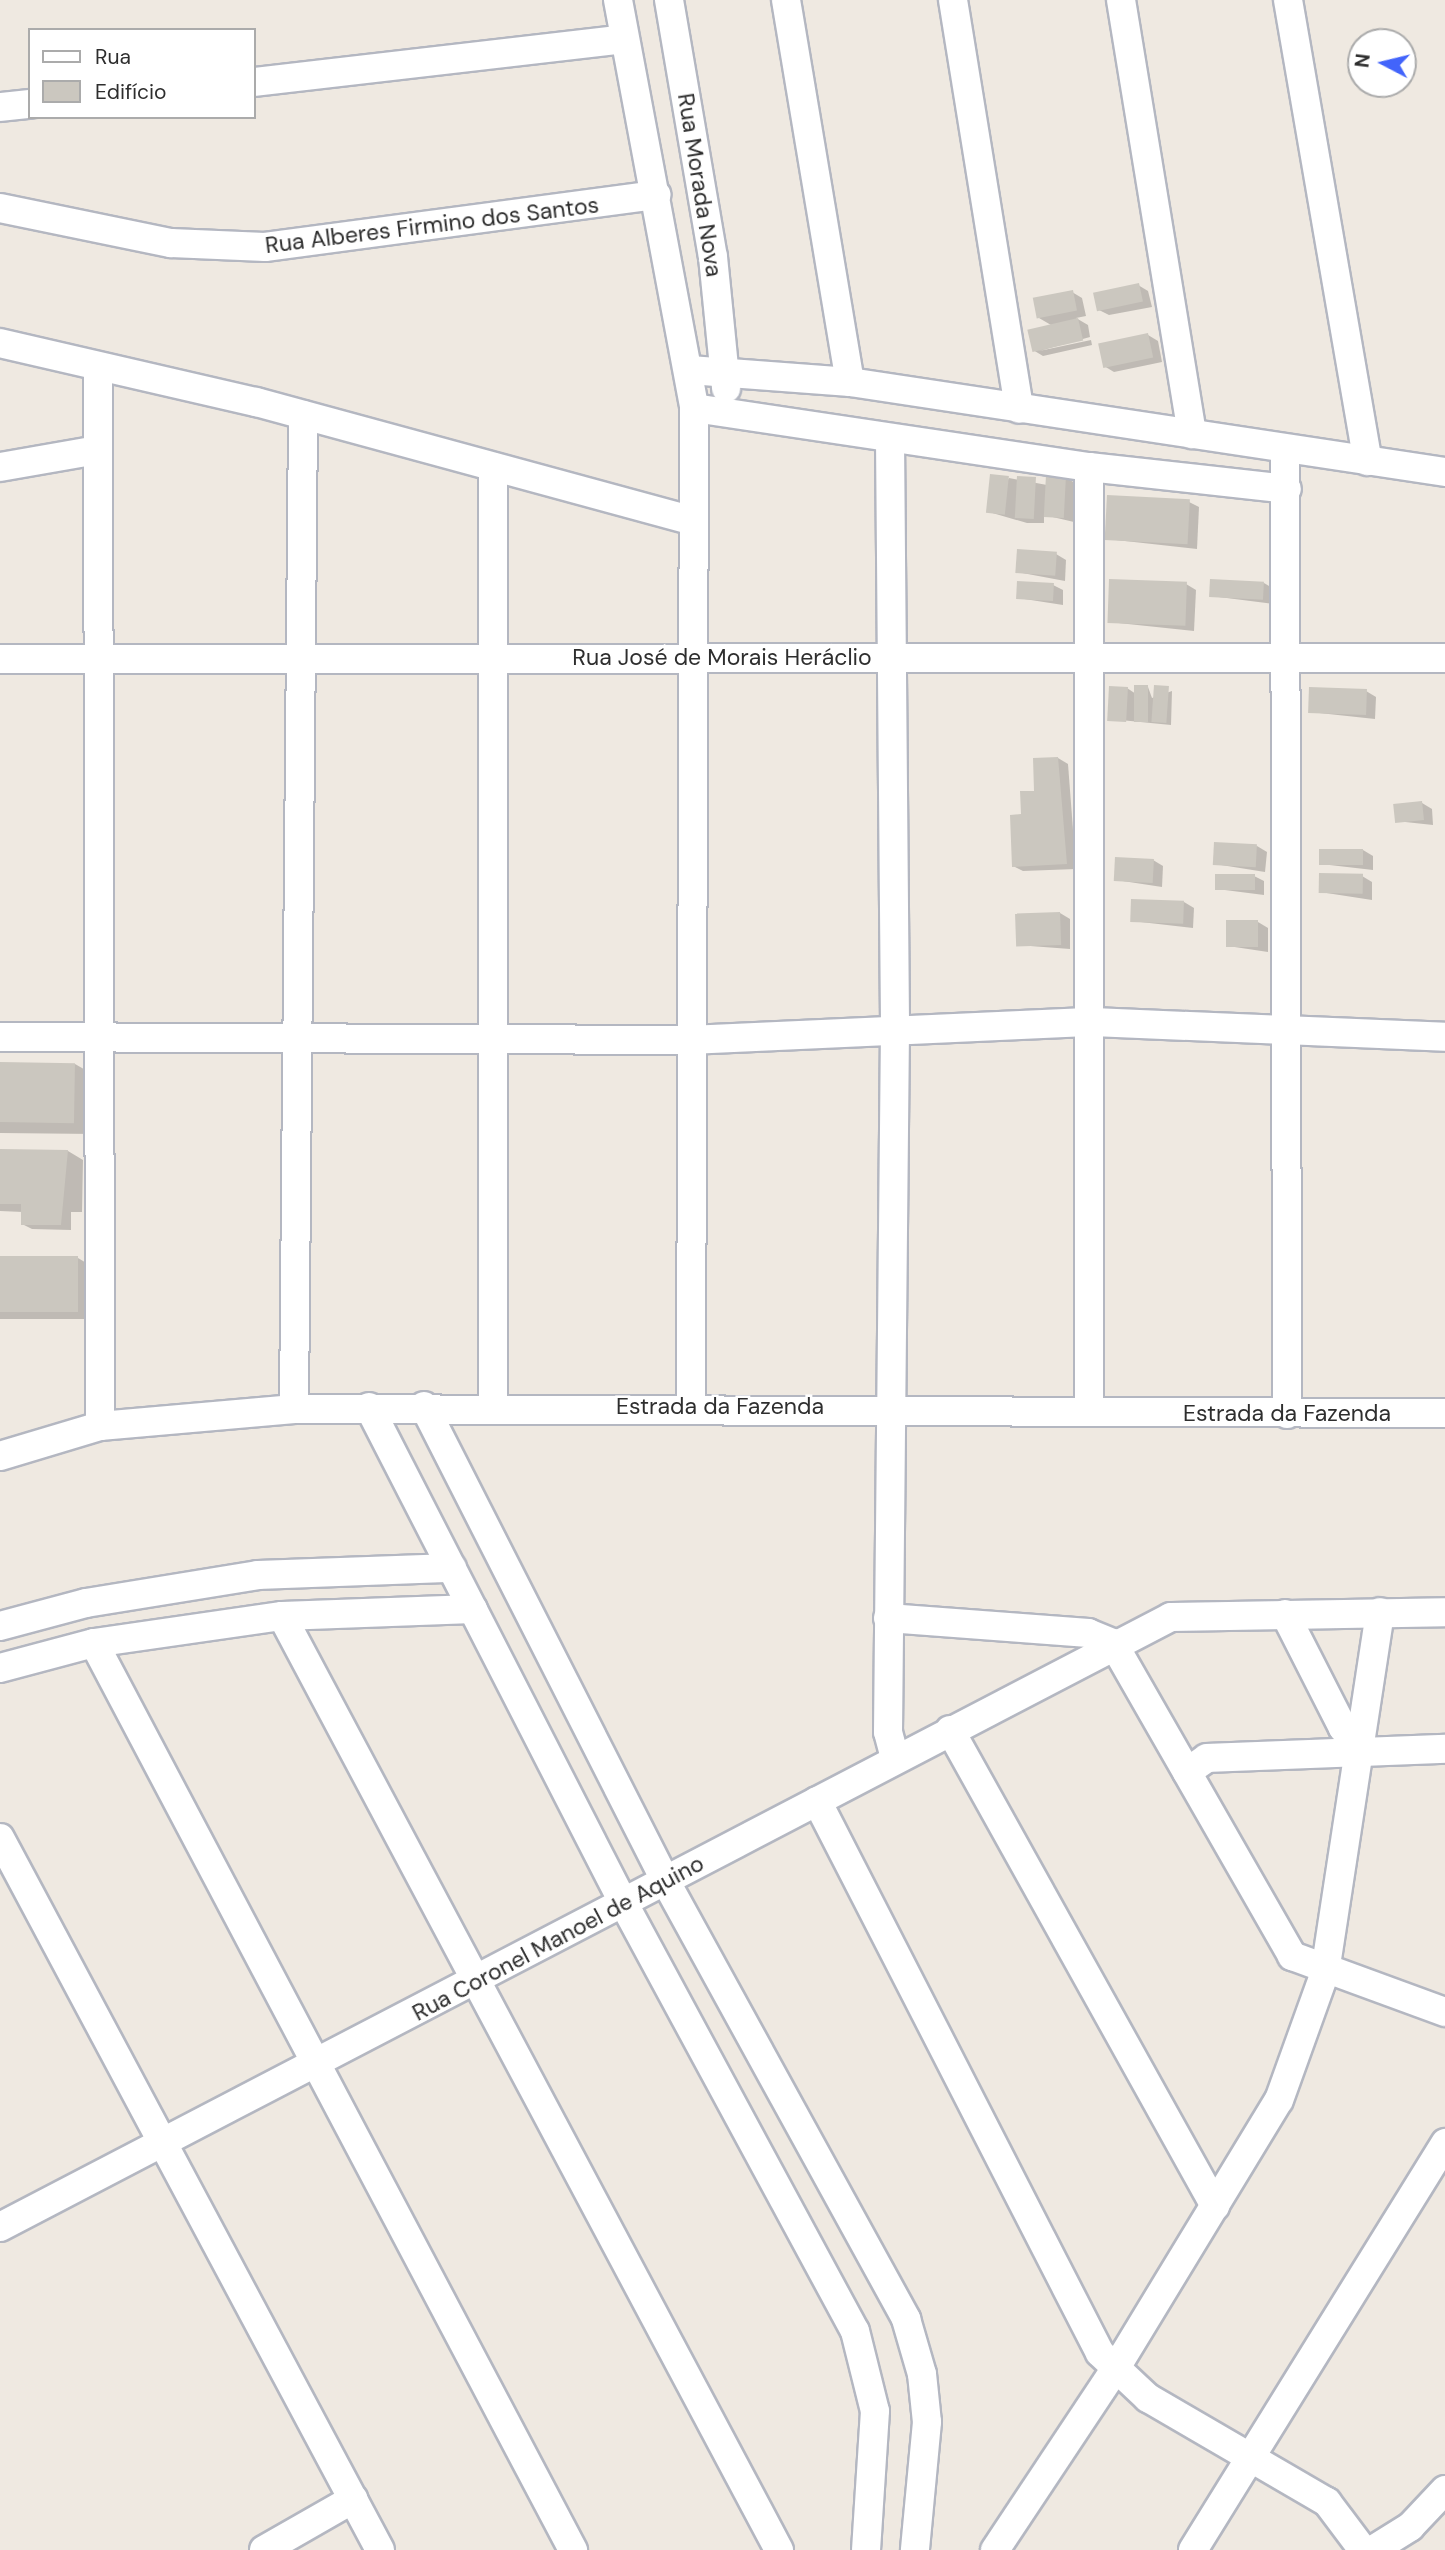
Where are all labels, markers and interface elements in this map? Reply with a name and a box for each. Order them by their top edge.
legend [28,28,256,119]
north arrow [1347,28,1417,98]
text: Rua [95,43,131,71]
text: N [1349,52,1376,69]
text: Edifício [95,78,166,106]
street label: Rua Morada Nova [672,91,728,279]
street label: Rua Alberes Firmino dos Santos [264,191,600,259]
street label: Rua José de Morais Heráclio [572,643,872,671]
street label: Estrada da Fazenda [616,1392,824,1420]
street label: Estrada da Fazenda [1183,1399,1391,1427]
street label: Rua Coronel Manoel de Aquino [408,1849,708,2027]

